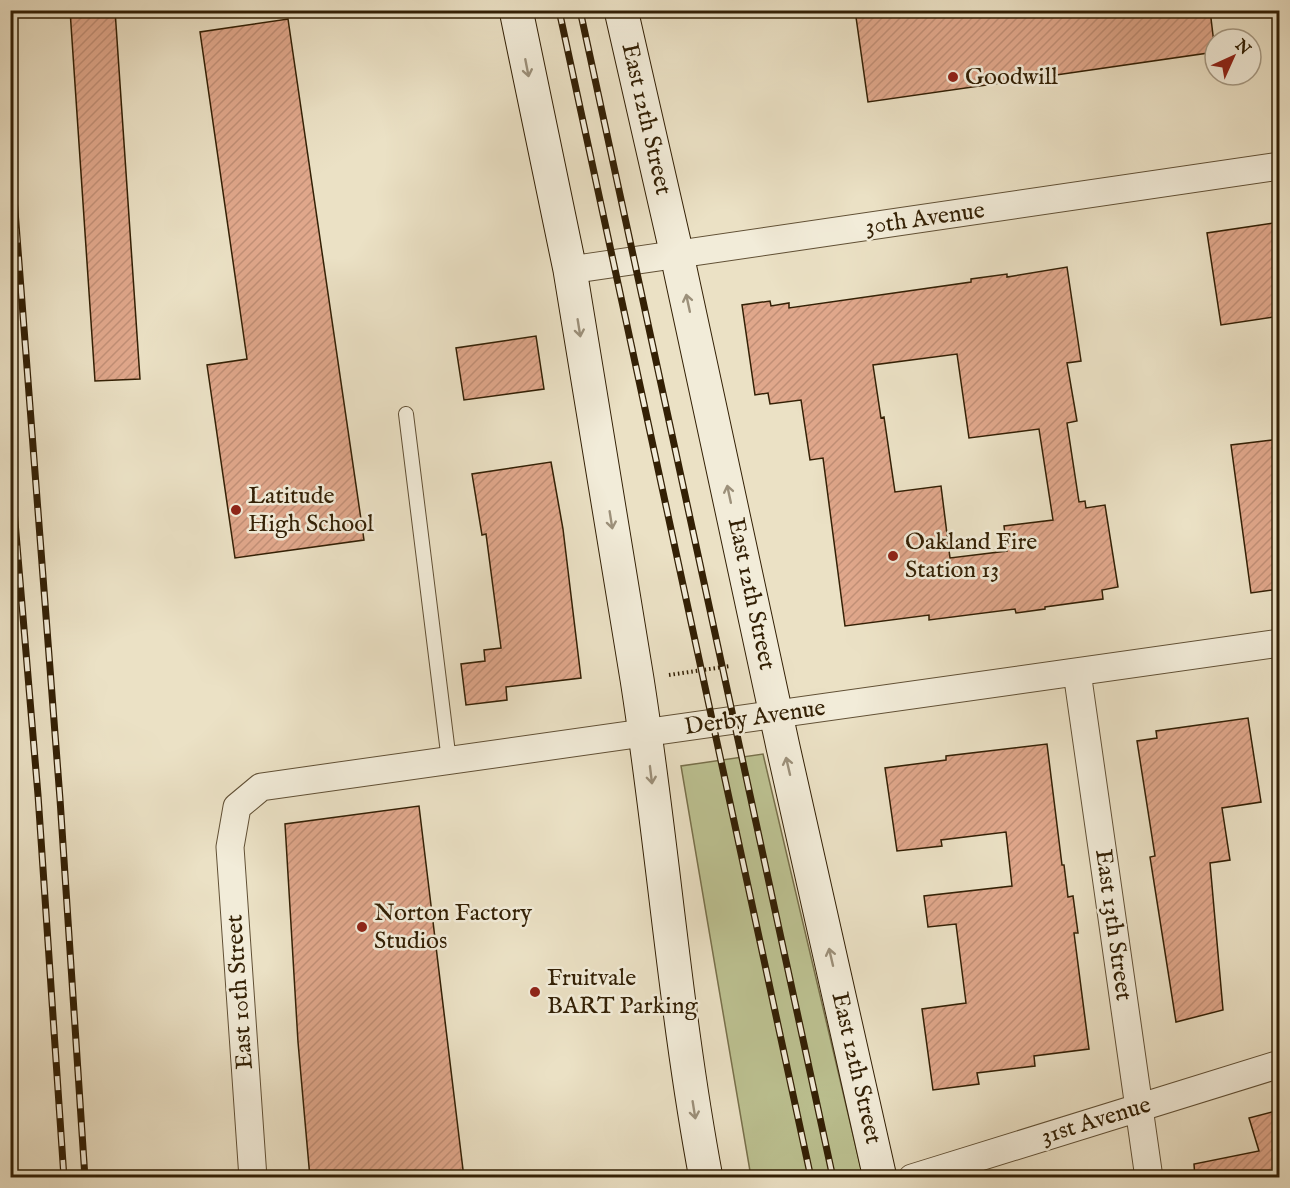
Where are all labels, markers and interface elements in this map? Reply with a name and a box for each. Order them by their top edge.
north arrow [1203,27,1263,87]
text: N [1230,35,1254,60]
street label: East 12th Street [613,40,679,198]
one-way arrow [522,58,534,77]
place label: Goodwill [965,62,1058,93]
marker: Goodwill [946,70,960,84]
street label: 30th Avenue [863,195,987,243]
one-way arrow [681,294,693,313]
one-way arrow [574,318,585,337]
place label: Latitude High School [248,481,374,540]
one-way arrow [723,484,734,504]
marker: Latitude High School [229,503,243,517]
one-way arrow [605,510,616,530]
street label: East 12th Street [720,515,782,673]
place label: Oakland Fire Station 13 [905,527,1037,586]
marker: Oakland Fire Station 13 [886,549,900,563]
street label: Derby Avenue [682,693,828,743]
one-way arrow [781,757,793,776]
one-way arrow [645,765,656,785]
street label: East 13th Street [1087,847,1139,1003]
place label: Norton Factory Studios [374,898,532,957]
street label: East 10th Street [219,913,261,1071]
marker: Norton Factory Studios [355,920,369,934]
one-way arrow [824,947,836,966]
place label: Fruitvale BART Parking [547,963,698,1022]
marker: Fruitvale BART Parking [528,985,542,999]
street label: East 12th Street [823,989,889,1147]
street label: 31st Avenue [1037,1090,1155,1152]
one-way arrow [689,1100,700,1119]

